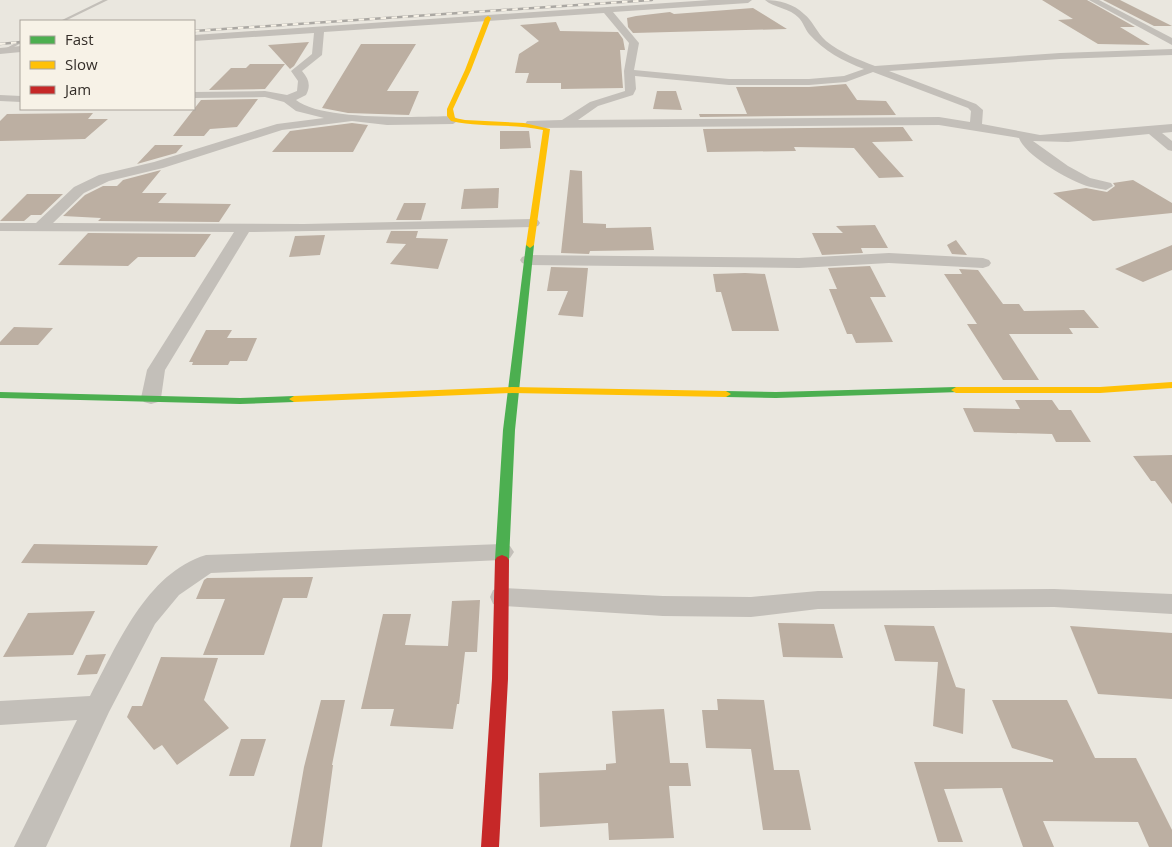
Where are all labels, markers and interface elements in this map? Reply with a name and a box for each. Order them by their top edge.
legend [20,20,195,110]
text: Fast [65,29,94,49]
text: Slow [65,54,98,74]
text: Jam [63,79,91,99]

